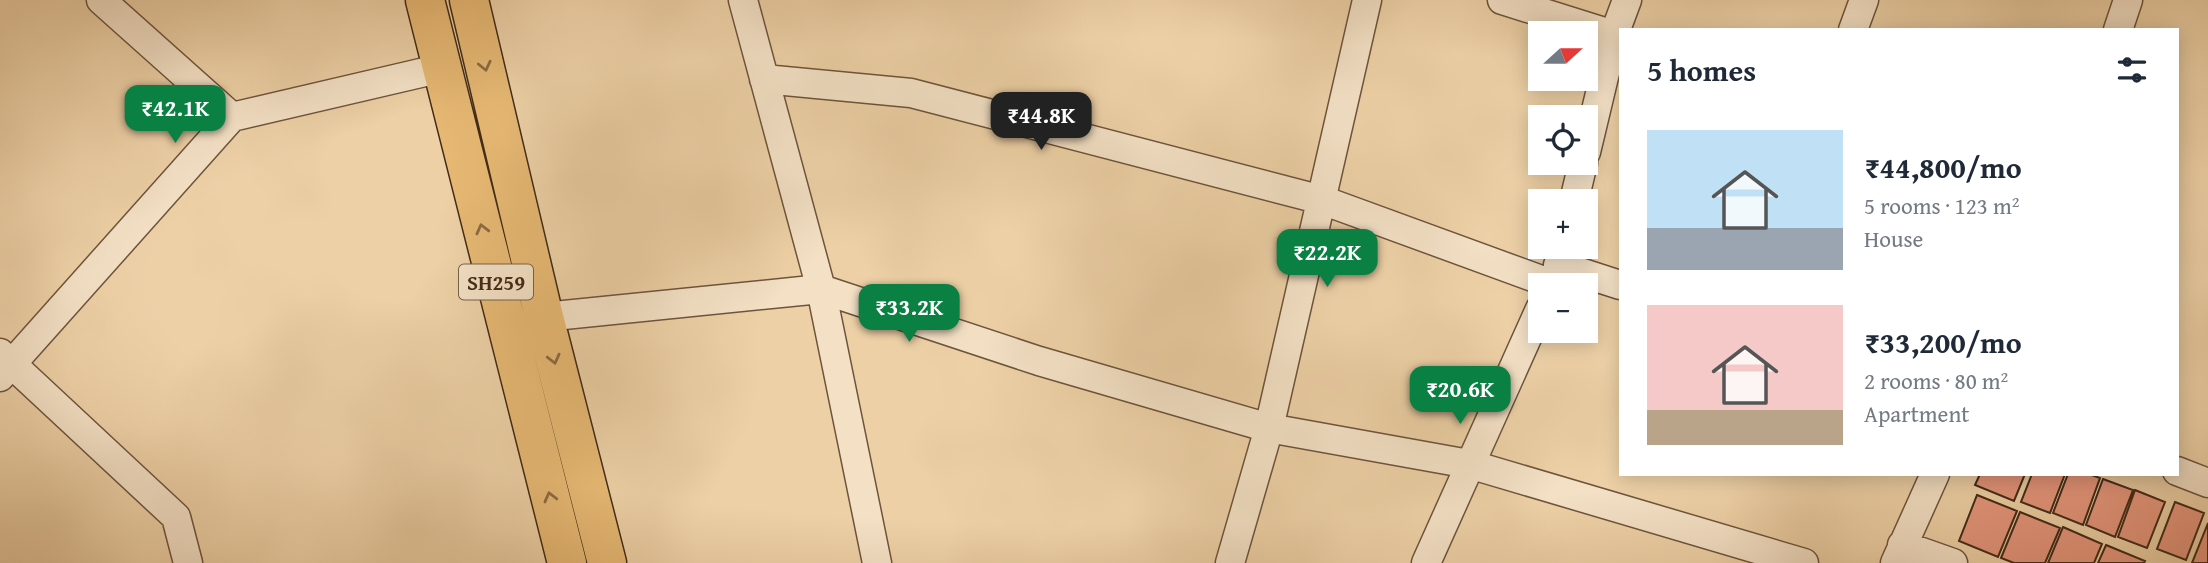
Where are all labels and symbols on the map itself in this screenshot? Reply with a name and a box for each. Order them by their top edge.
north arrow [1528,21,1598,91]
one-way arrow [476,60,491,72]
pin: ₹42.1K [118,86,232,145]
pin: ₹44.8K [984,92,1098,152]
one-way arrow [476,223,491,235]
pin: ₹22.2K [1270,230,1384,289]
road number: SH259 [459,264,533,300]
pin: ₹33.2K [852,284,966,344]
one-way arrow [546,353,560,365]
pin: ₹20.6K [1403,366,1517,426]
one-way arrow [544,491,558,503]

